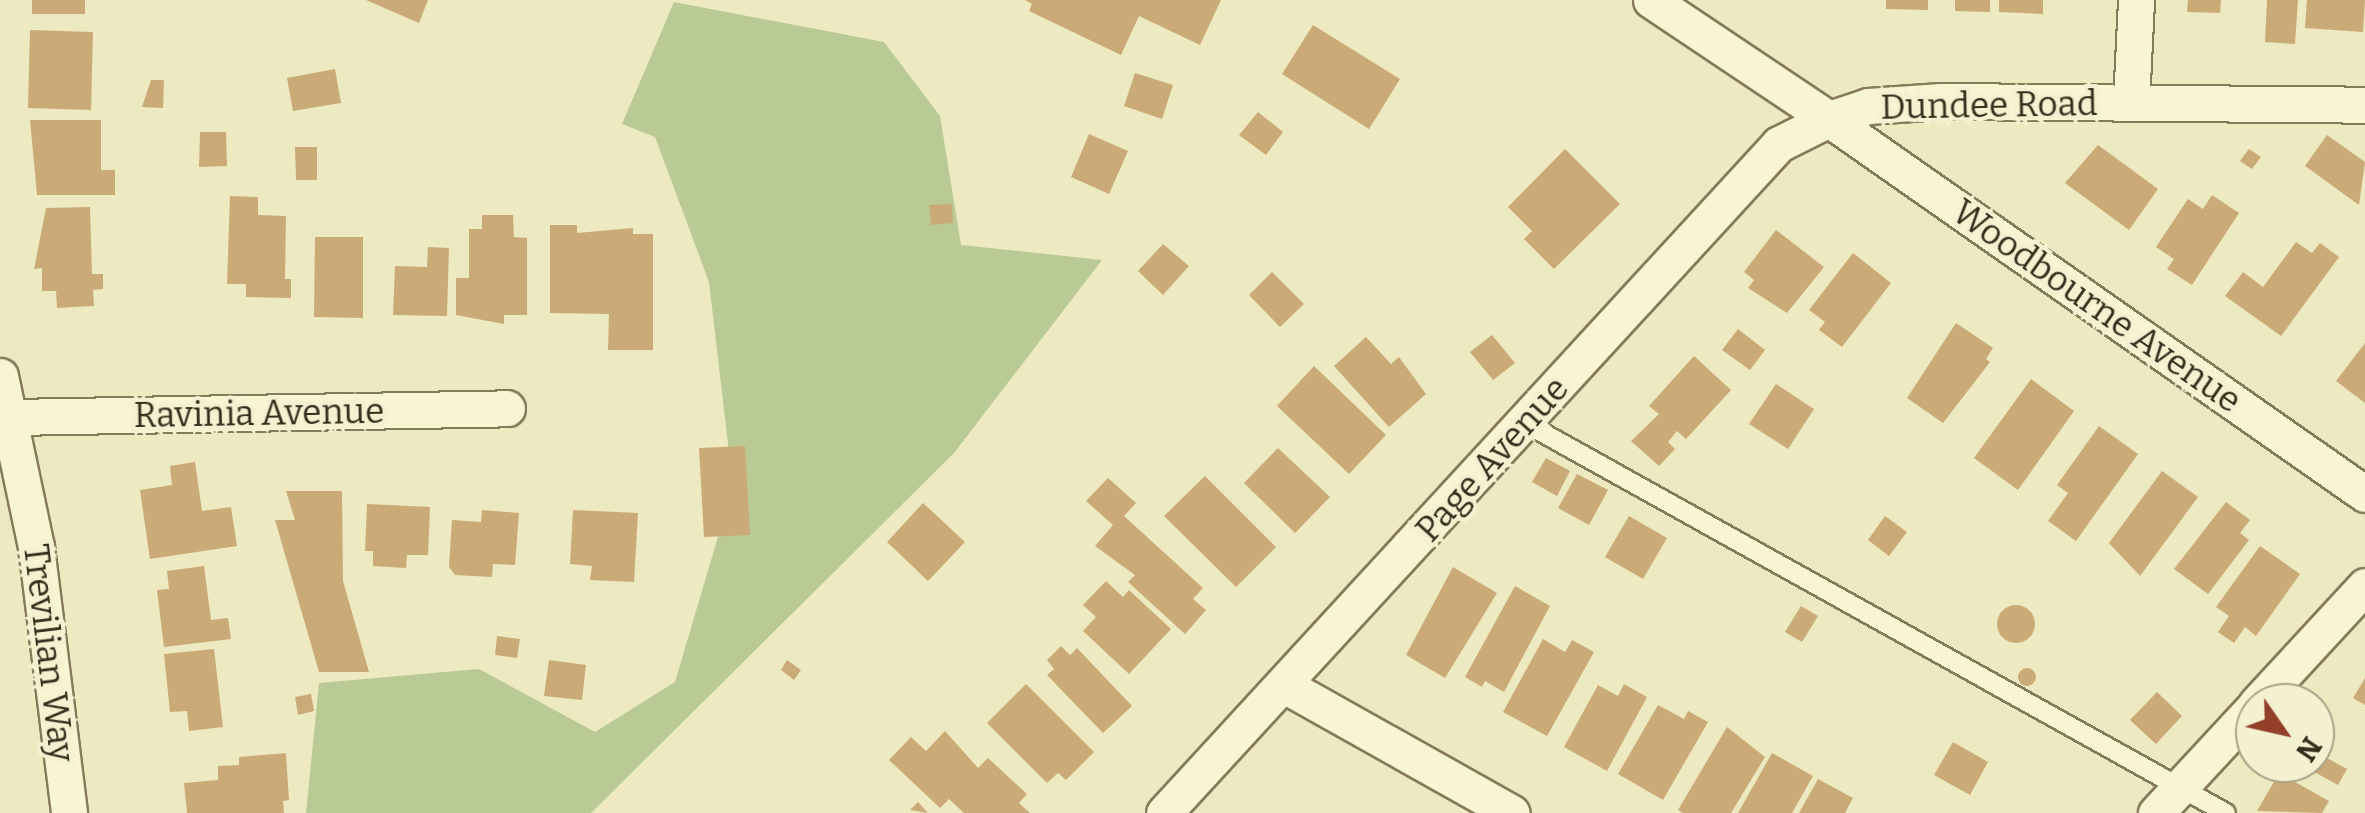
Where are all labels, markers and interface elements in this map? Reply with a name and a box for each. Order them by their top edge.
street label: Dundee Road [1880,82,2098,128]
street label: Woodbourne Avenue [1945,191,2249,421]
street label: Page Avenue [1407,368,1577,550]
street label: Ravinia Avenue [133,390,385,436]
street label: Trevilian Way [15,542,83,764]
north arrow [2235,683,2335,783]
text: N [2289,731,2328,767]

